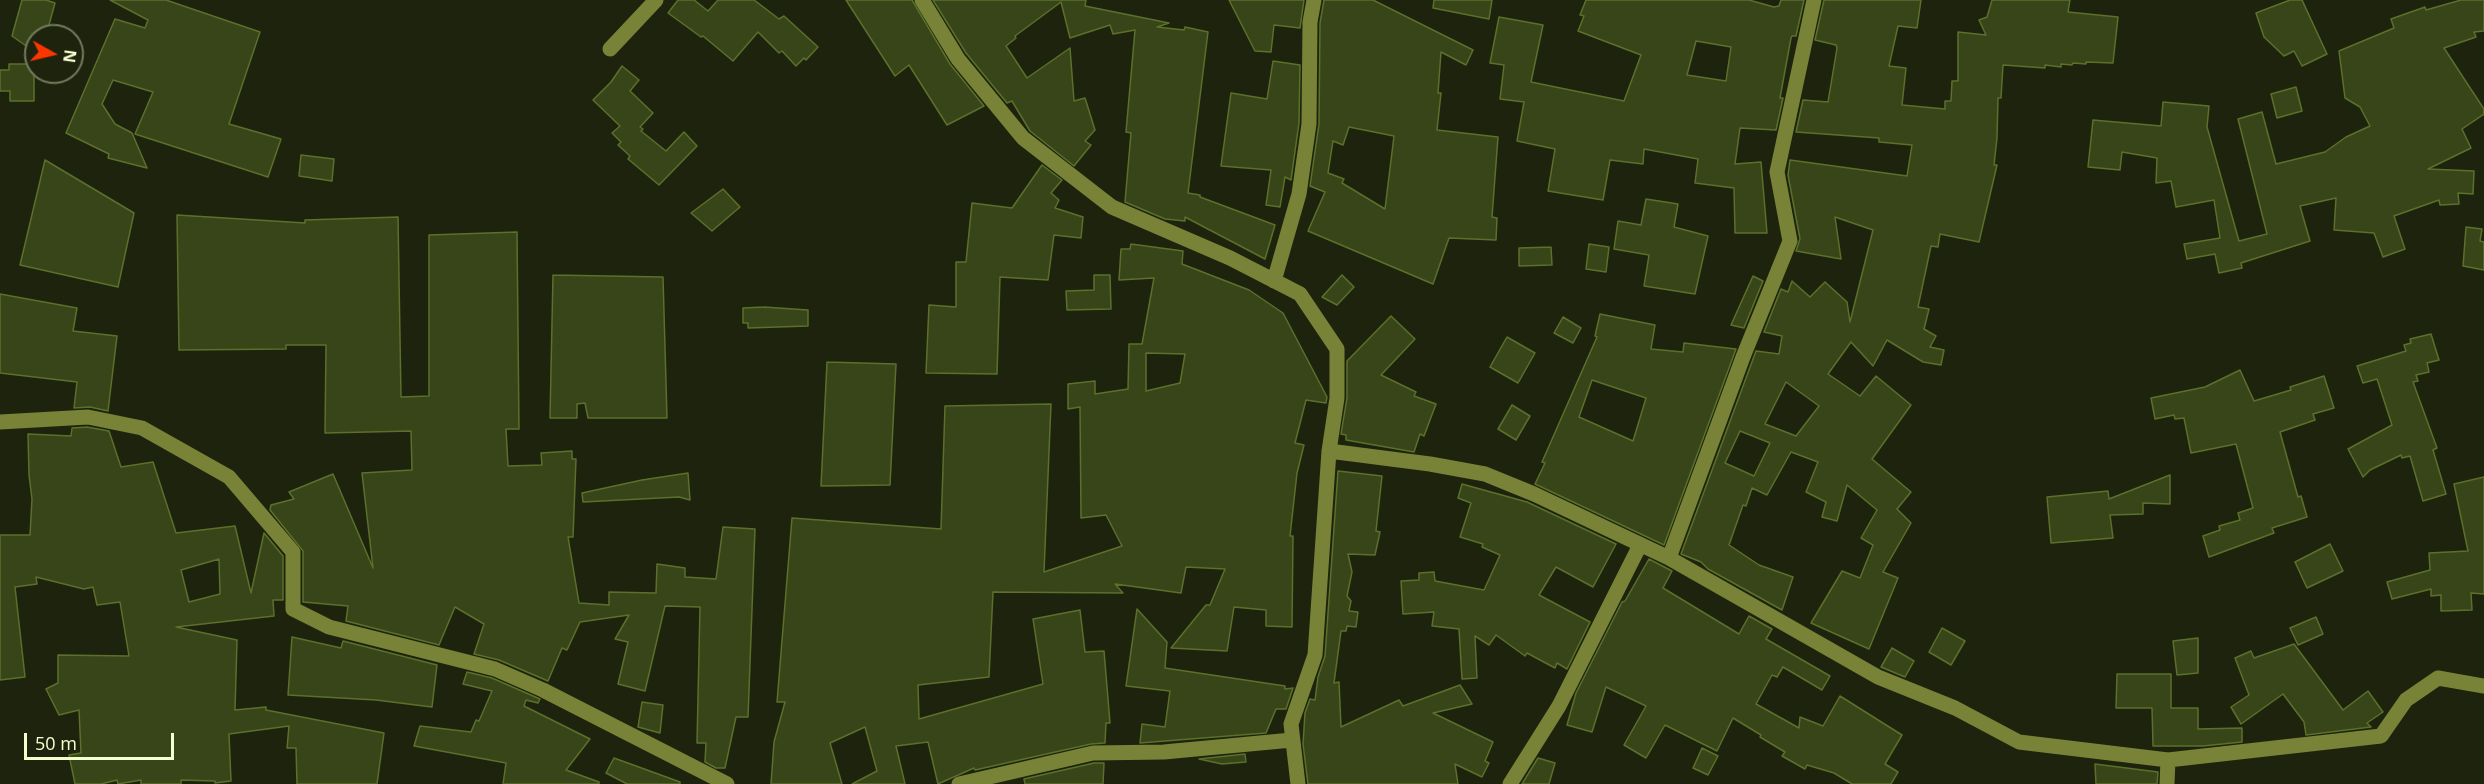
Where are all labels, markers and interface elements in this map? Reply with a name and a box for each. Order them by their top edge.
north arrow [24,24,84,84]
text: N [58,48,82,64]
scale bar [27,721,177,759]
text: 50 m [35,731,77,755]

